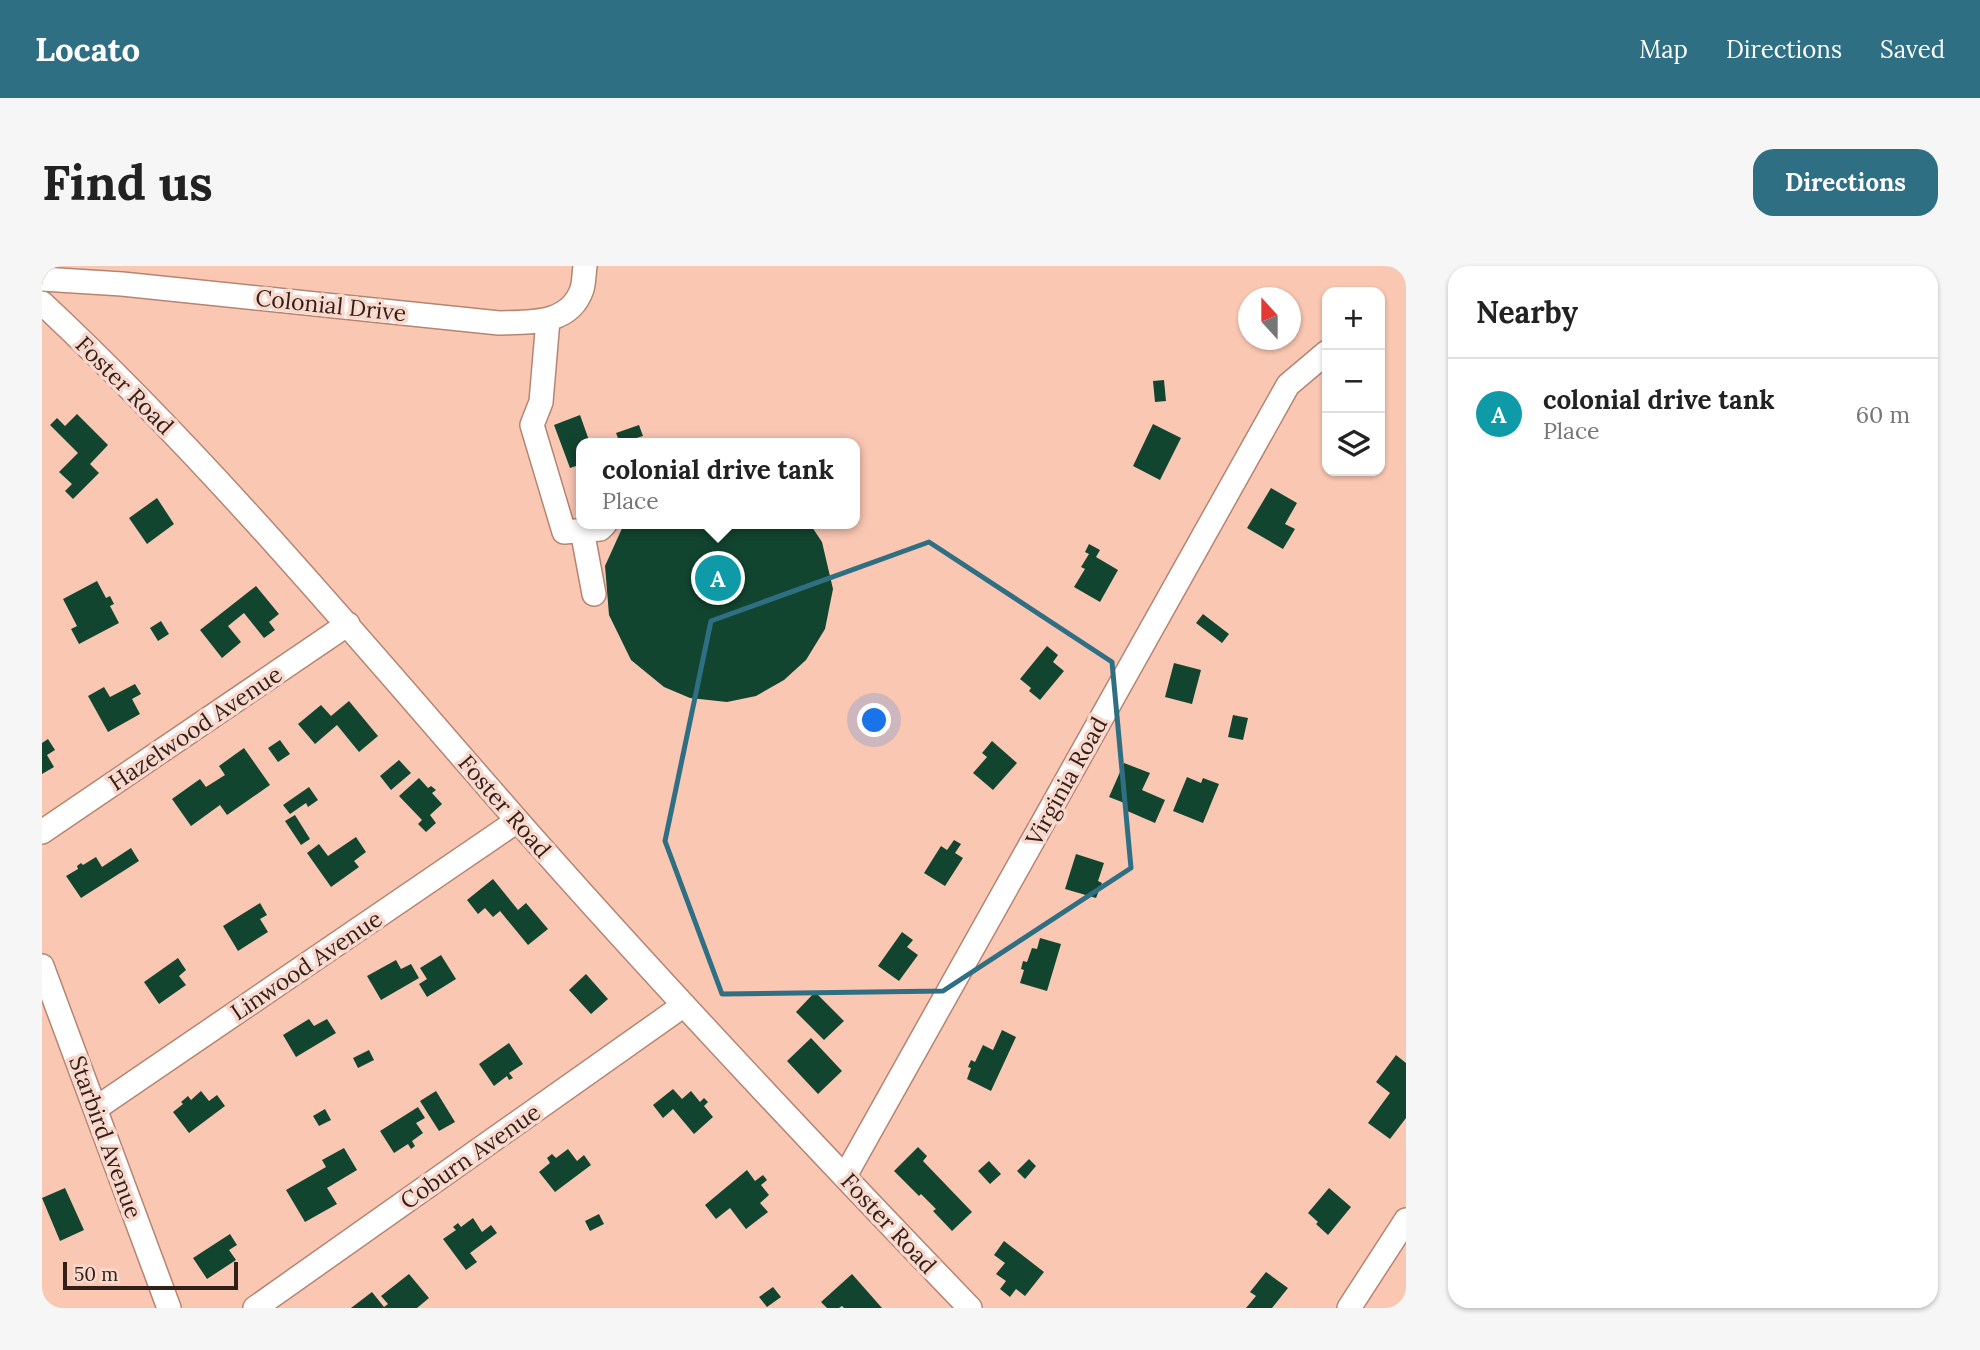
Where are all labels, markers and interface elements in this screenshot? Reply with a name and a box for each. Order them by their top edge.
text: Locato [35,28,140,70]
text: Map [1639,34,1688,65]
text: Directions [1726,34,1842,65]
text: Saved [1880,34,1945,65]
button: Directions [1753,149,1938,216]
text: Find us [42,151,213,213]
street label: Colonial Drive [254,283,408,327]
north arrow [1238,287,1301,350]
map controls [1322,287,1385,476]
button: + [1322,287,1385,350]
text: Nearby [1476,293,1578,331]
street label: Foster Road [70,330,180,440]
button: − [1322,350,1385,413]
text: colonial drive tank [1543,383,1775,416]
text: A [1491,400,1507,429]
text: 60 m [1856,400,1910,429]
button: layers [1322,413,1385,476]
text: Place [1543,416,1600,445]
popup [576,438,860,529]
text: colonial drive tank [602,453,834,486]
text: Place [602,486,659,515]
pin: A [695,552,741,604]
street label: Hazelwood Avenue [103,659,287,797]
your location [857,703,891,737]
street label: Virginia Road [1018,711,1113,851]
street label: Foster Road [452,749,558,864]
street label: Linwood Avenue [225,904,387,1026]
street label: Starbird Avenue [63,1052,149,1222]
street label: Coburn Avenue [394,1097,546,1215]
street label: Foster Road [835,1167,943,1280]
scale bar [63,1259,238,1291]
text: 50 m [74,1262,118,1286]

